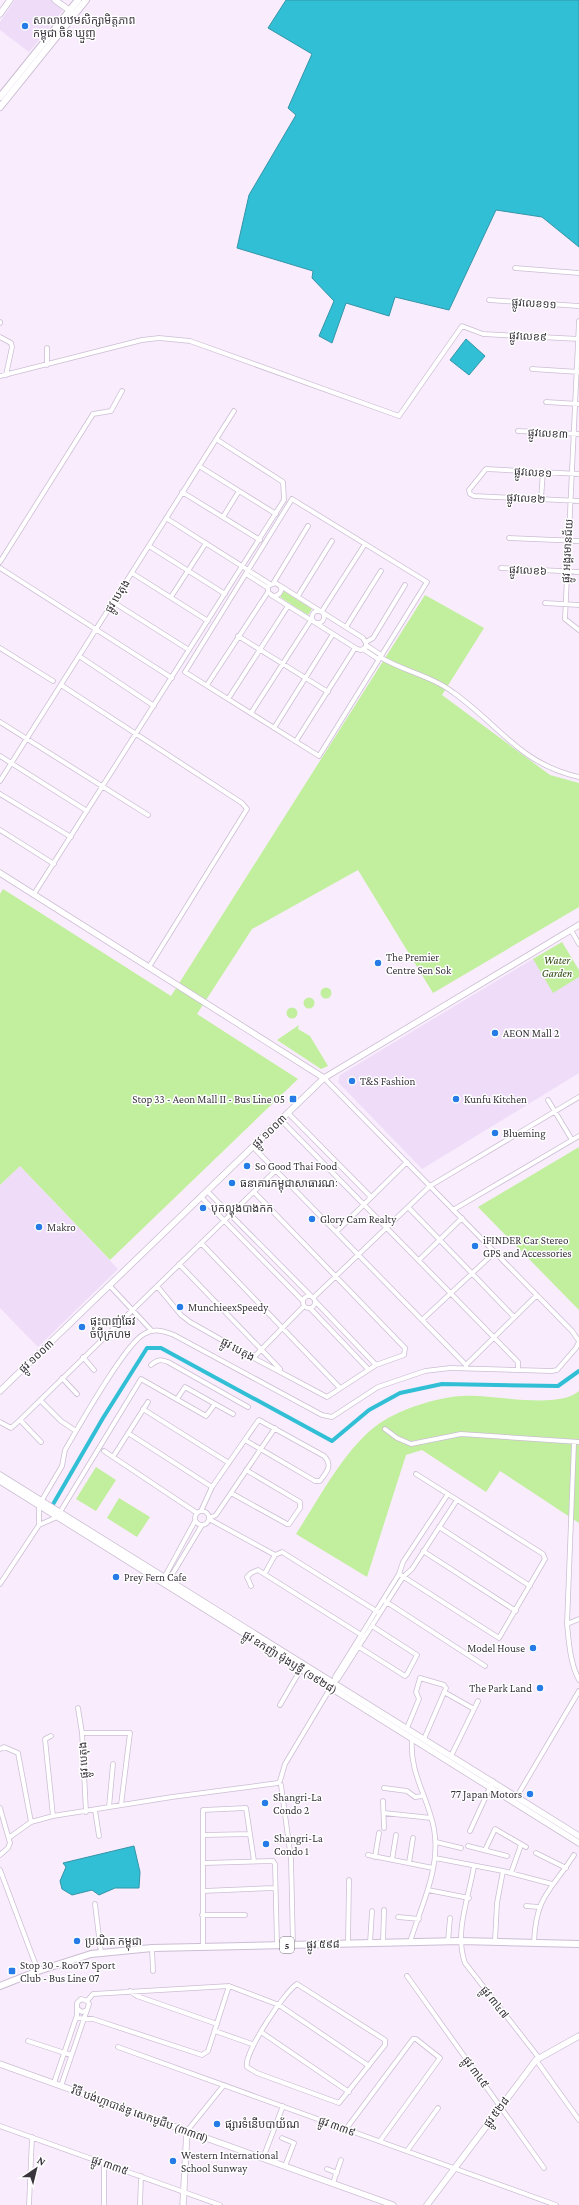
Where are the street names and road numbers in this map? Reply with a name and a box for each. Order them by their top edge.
street label: ផ្លូវលេខ១១ [511,295,557,315]
street label: ផ្លូវលេខ៩ [509,329,547,347]
street label: ផ្លូវលេខ៣ [527,426,568,444]
street label: ផ្លូវលេខ១ [513,465,552,484]
street label: ផ្លូវលេខ២ [506,491,546,509]
street label: ផ្លូវ អង្គរមានជ័យ [558,518,579,584]
street label: ផ្លូវលេខ៦ [509,563,547,581]
street label: ផ្លូវ បេតុង [102,577,135,617]
street label: ផ្លូវ ១០០៣ [249,1112,292,1153]
street label: ផ្លូវ បេតុង [217,1335,257,1367]
street label: ផ្លូវ ១០០៣ [16,1337,59,1378]
street label: ផ្លូវ ឧកញ៉ា ម៉ុងឫទ្ធី (១៩២៨) [238,1627,340,1700]
street label: ផ្លូវ បេតុង [76,1741,94,1779]
road number: 5 [280,1937,294,1953]
street label: ផ្លូវ ៥៩៨ [306,1938,340,1955]
street label: ផ្លូវ ៣៤៧ [475,1983,511,2023]
street label: ផ្លូវ ៣៤៥ [457,2054,491,2093]
street label: វិថី បង់ហ្គាបាន់ឌូ សេកមូជីប (៣៣៧) [69,2082,211,2146]
street label: ផ្លូវ ៥២៨ [481,2094,515,2132]
street label: ផ្លូវ ៣៣៩ [315,2114,357,2142]
street label: ផ្លូវ ៣៣៥ [88,2153,130,2181]

